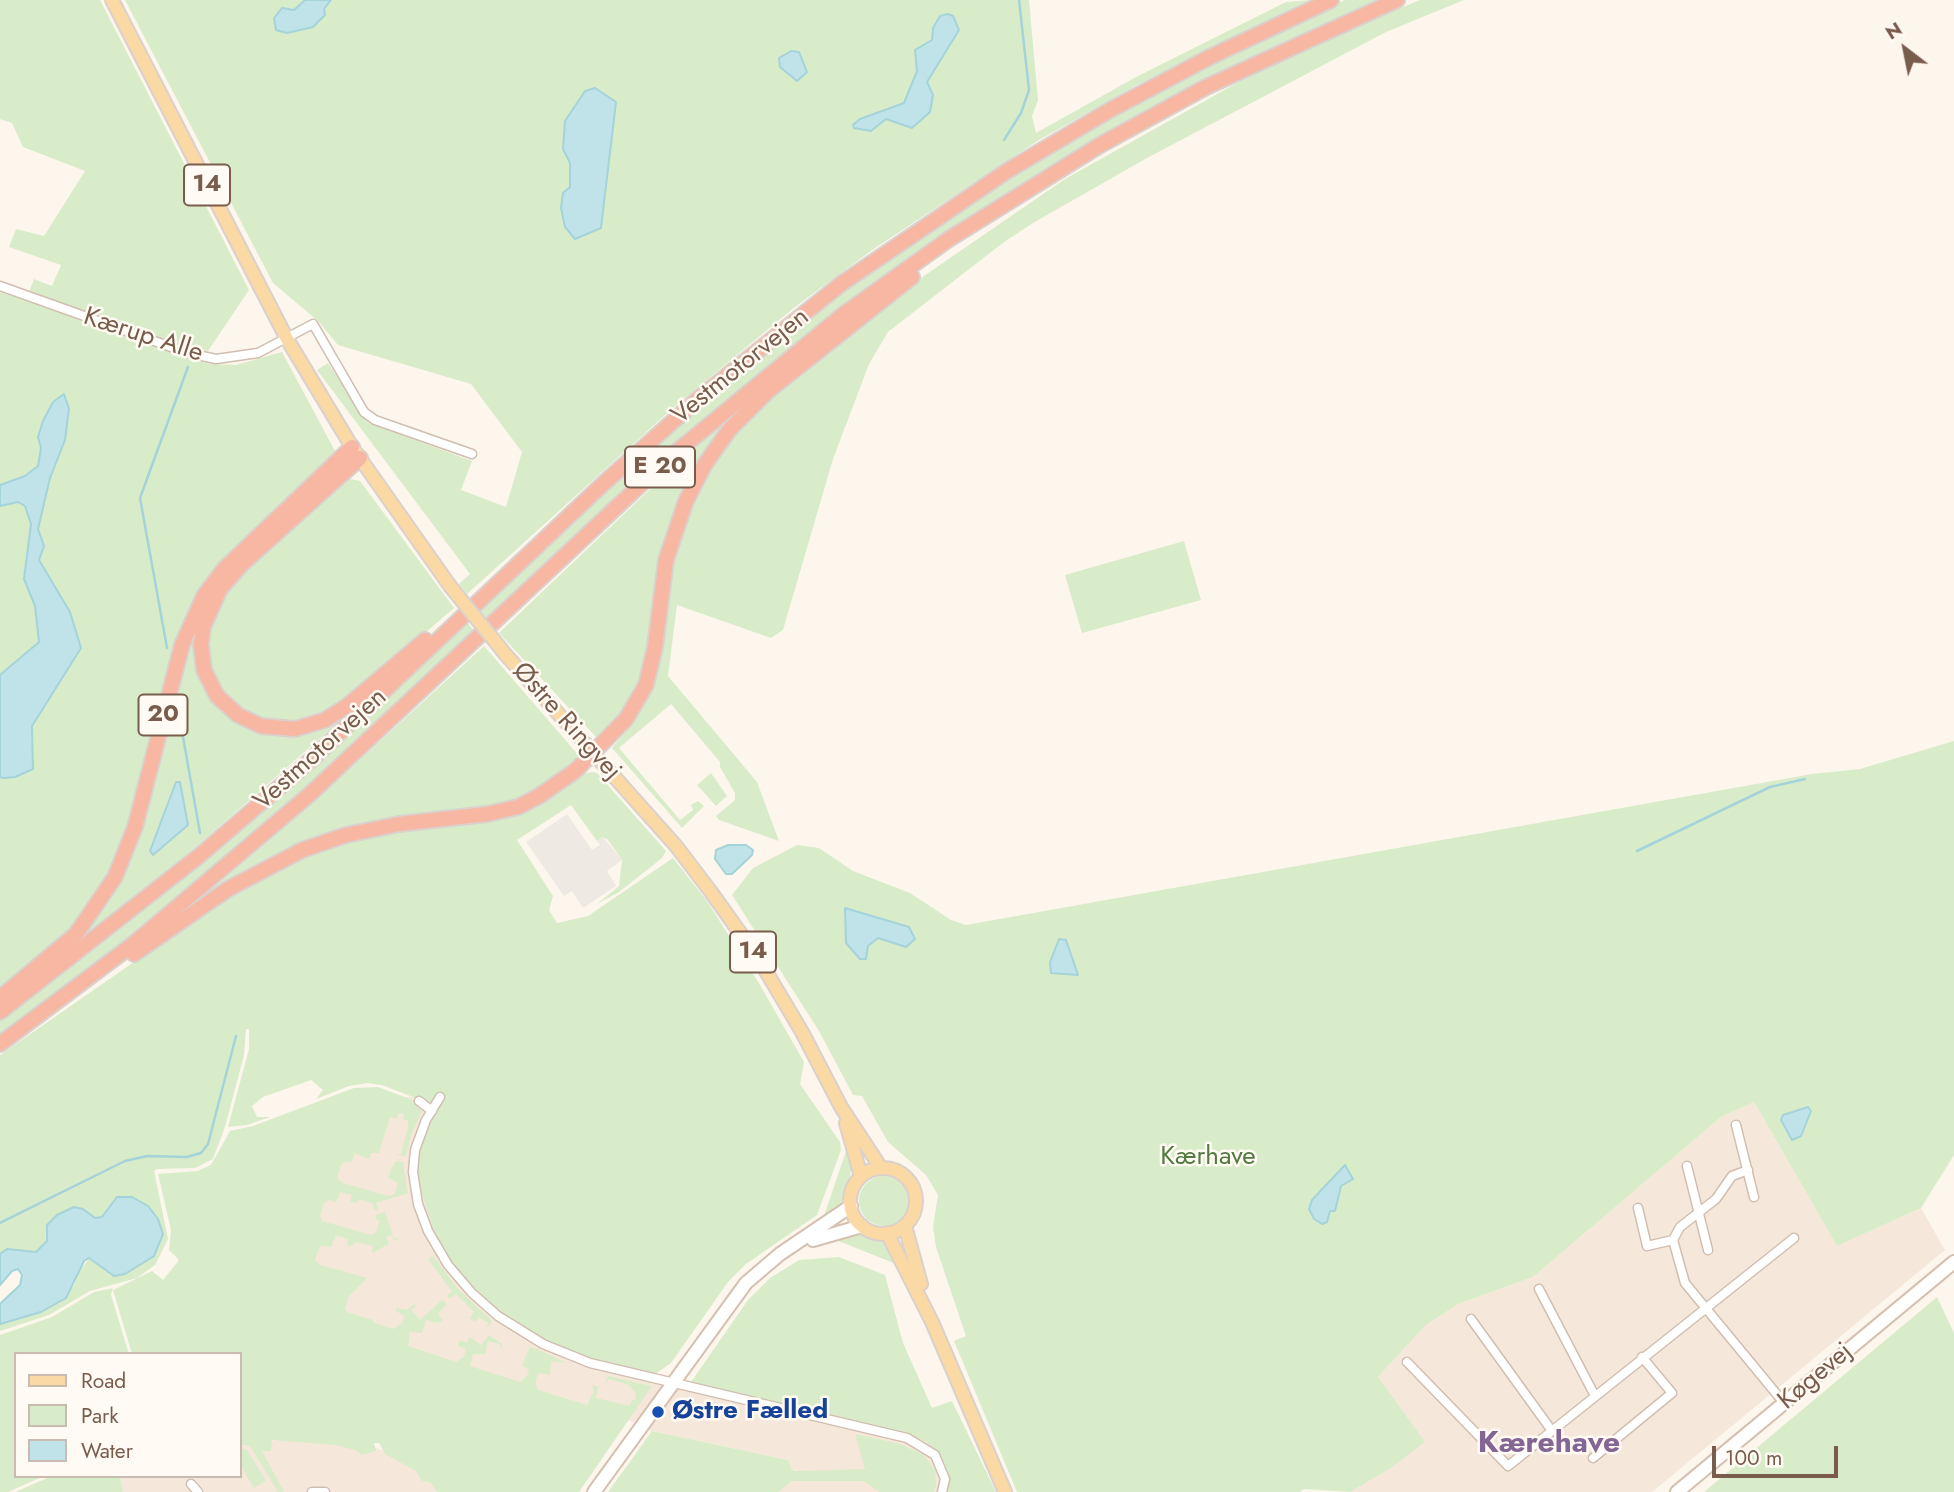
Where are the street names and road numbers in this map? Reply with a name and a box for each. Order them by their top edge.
road number: 14 [184,164,230,205]
street label: Kærup Alle [79,302,207,370]
street label: Vestmotorvejen [666,302,816,432]
road number: E 20 [625,446,695,488]
street label: Østre Ringvej [505,657,627,787]
street label: Vestmotorvejen [248,682,394,818]
road number: 20 [138,694,188,736]
road number: 14 [730,932,776,972]
street label: Køgevej [1772,1337,1860,1417]

